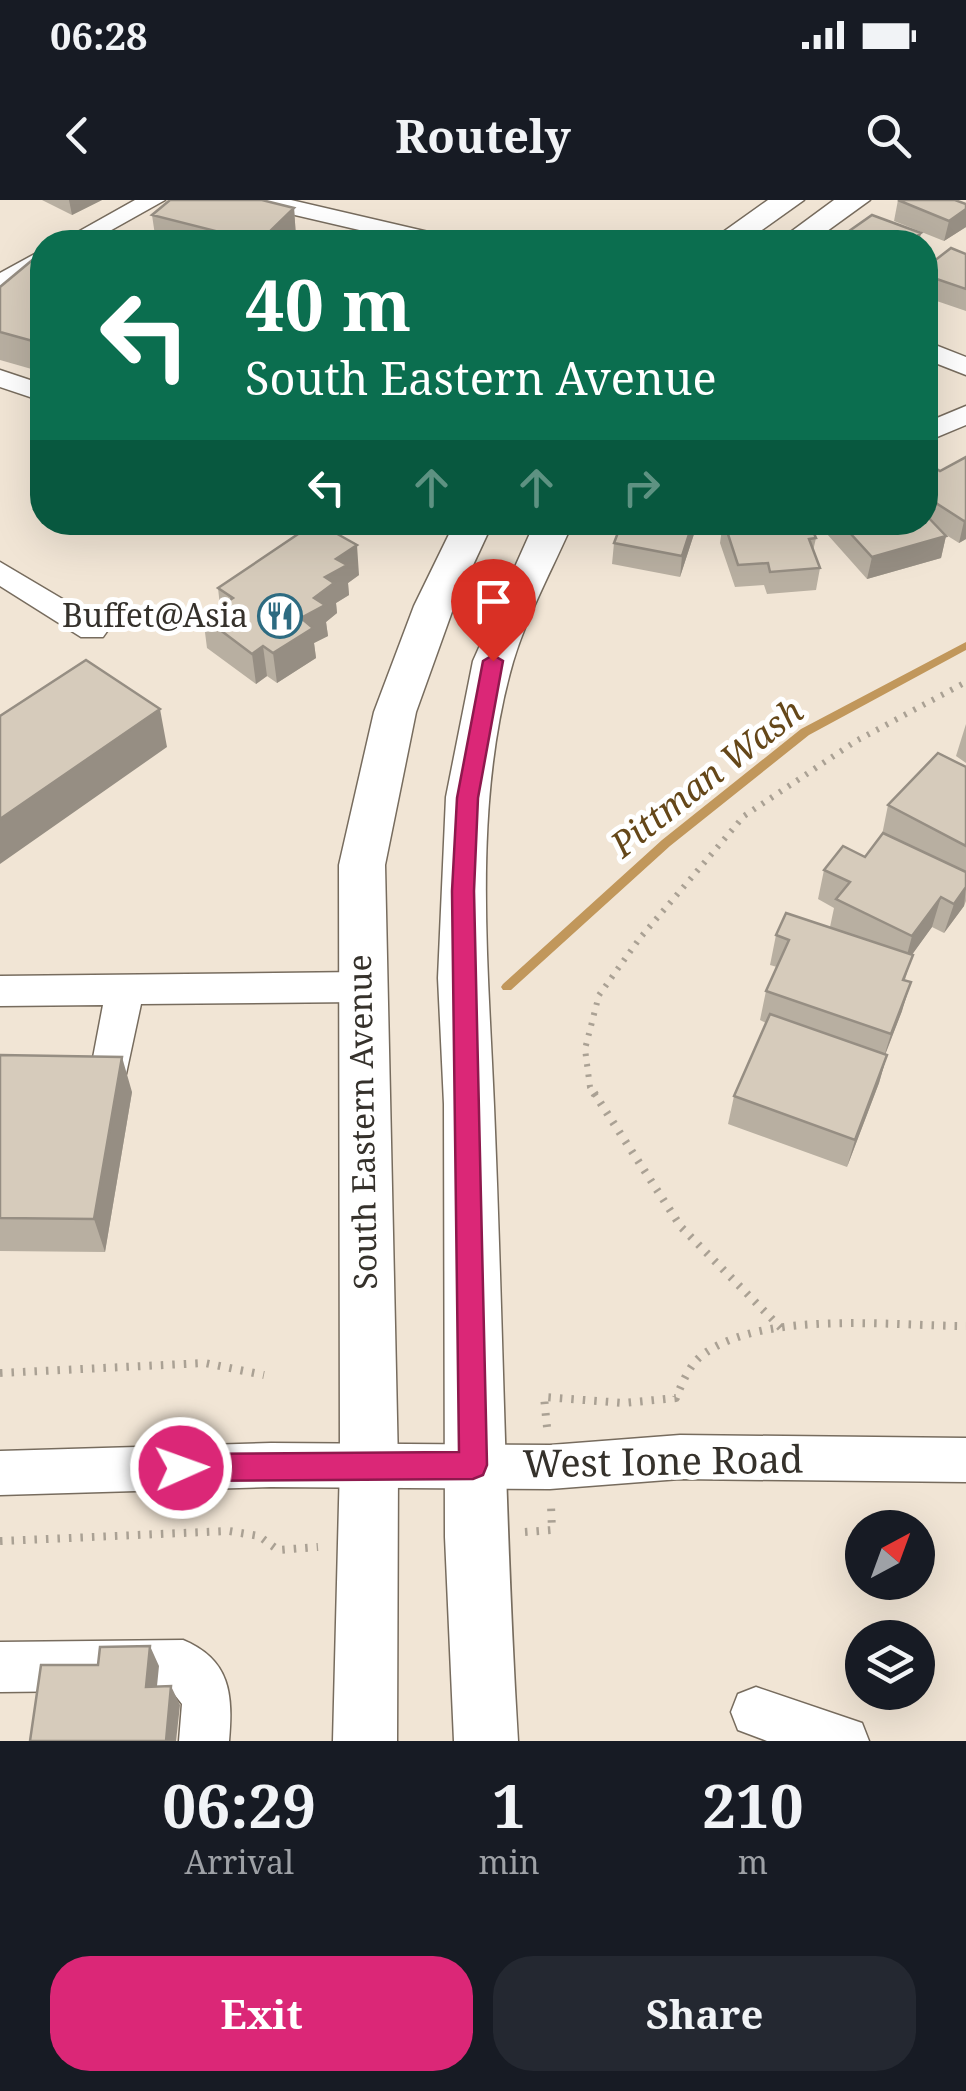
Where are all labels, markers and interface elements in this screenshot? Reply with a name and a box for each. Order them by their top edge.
text: 06:28 [50,9,147,61]
text: Routely [395,105,571,166]
icon: back [50,108,105,163]
icon: search [861,108,916,163]
text: 40 m [245,256,411,352]
icon: left [80,270,210,400]
text: South Eastern Avenue [245,347,716,408]
icon: left [299,460,354,515]
icon: ahead [404,460,459,515]
icon: ahead [509,460,564,515]
icon: right [614,460,669,515]
pin [451,559,536,662]
icon: arrive [466,574,521,629]
place label: Buffet@Asia [62,593,248,636]
restaurant icon: Buffet@Asia [257,593,303,639]
water label: Pittman Wash [599,687,812,867]
street label: South Eastern Avenue [337,954,386,1290]
position arrow [129,1416,233,1520]
street label: West Ione Road [522,1432,804,1488]
north arrow [845,1510,935,1600]
map controls [845,1510,935,1710]
button: layers [845,1620,935,1710]
text: 06:29 [162,1764,316,1846]
text: 1 [492,1764,526,1846]
text: 210 [702,1764,804,1846]
text: Arrival [185,1840,294,1883]
text: min [479,1840,540,1883]
text: m [738,1840,768,1883]
button: Exit [50,1956,473,2071]
button: Share [493,1956,916,2071]

